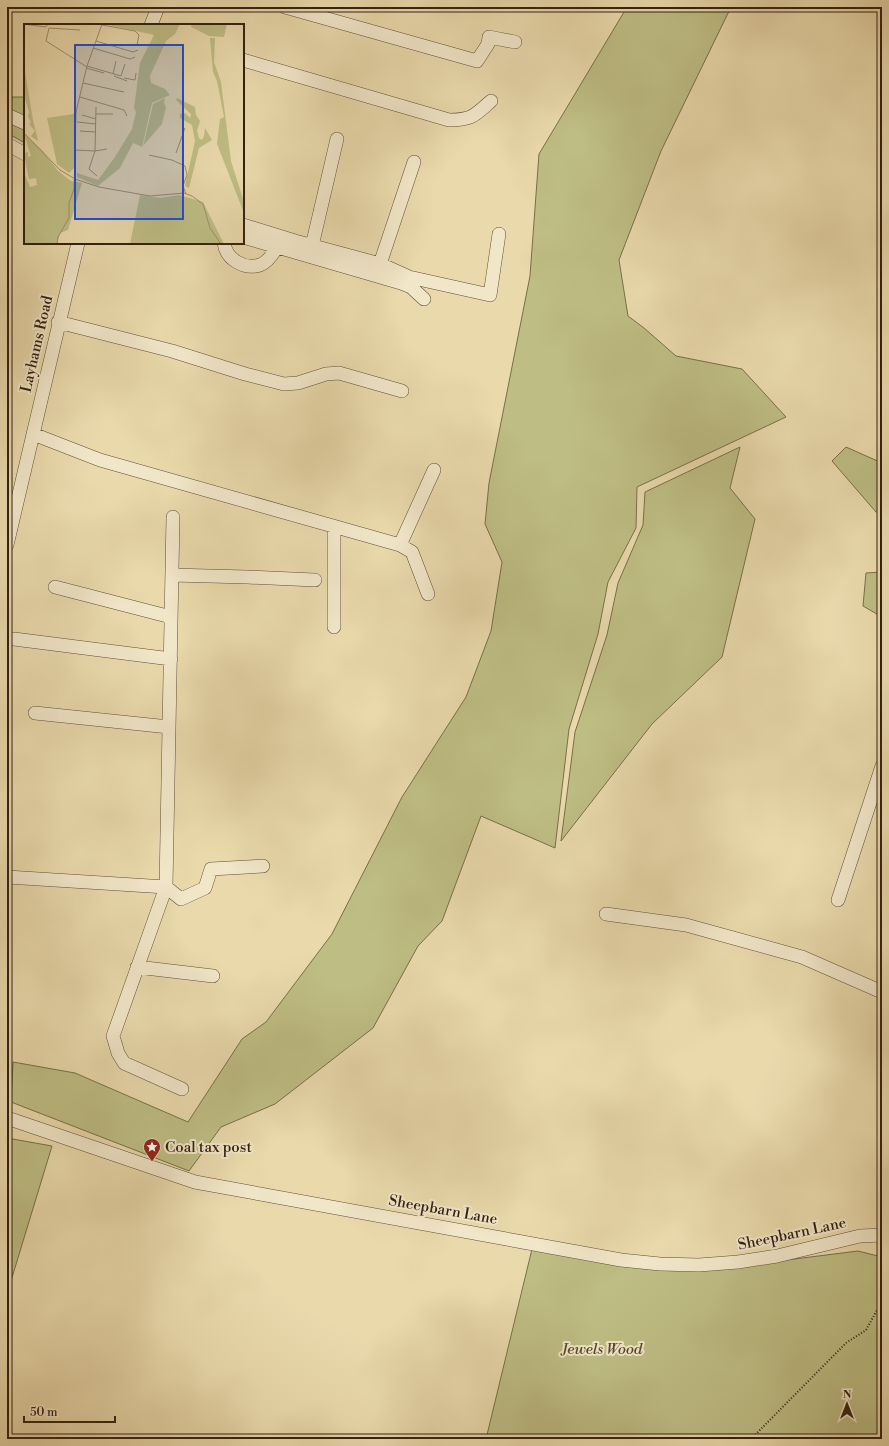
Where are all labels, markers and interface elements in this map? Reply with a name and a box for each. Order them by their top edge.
inset map [24,24,244,244]
street label: Layhams Road [17,293,57,394]
place icon: Coal tax post [142,1137,162,1162]
place label: Coal tax post [165,1138,252,1157]
street label: Sheepbarn Lane [387,1191,499,1229]
street label: Sheepbarn Lane [736,1213,848,1255]
park label: Jewels Wood [560,1340,643,1359]
north arrow [827,1384,867,1424]
text: N [843,1388,852,1402]
scale bar [24,1398,115,1424]
text: 50 m [30,1405,58,1420]

